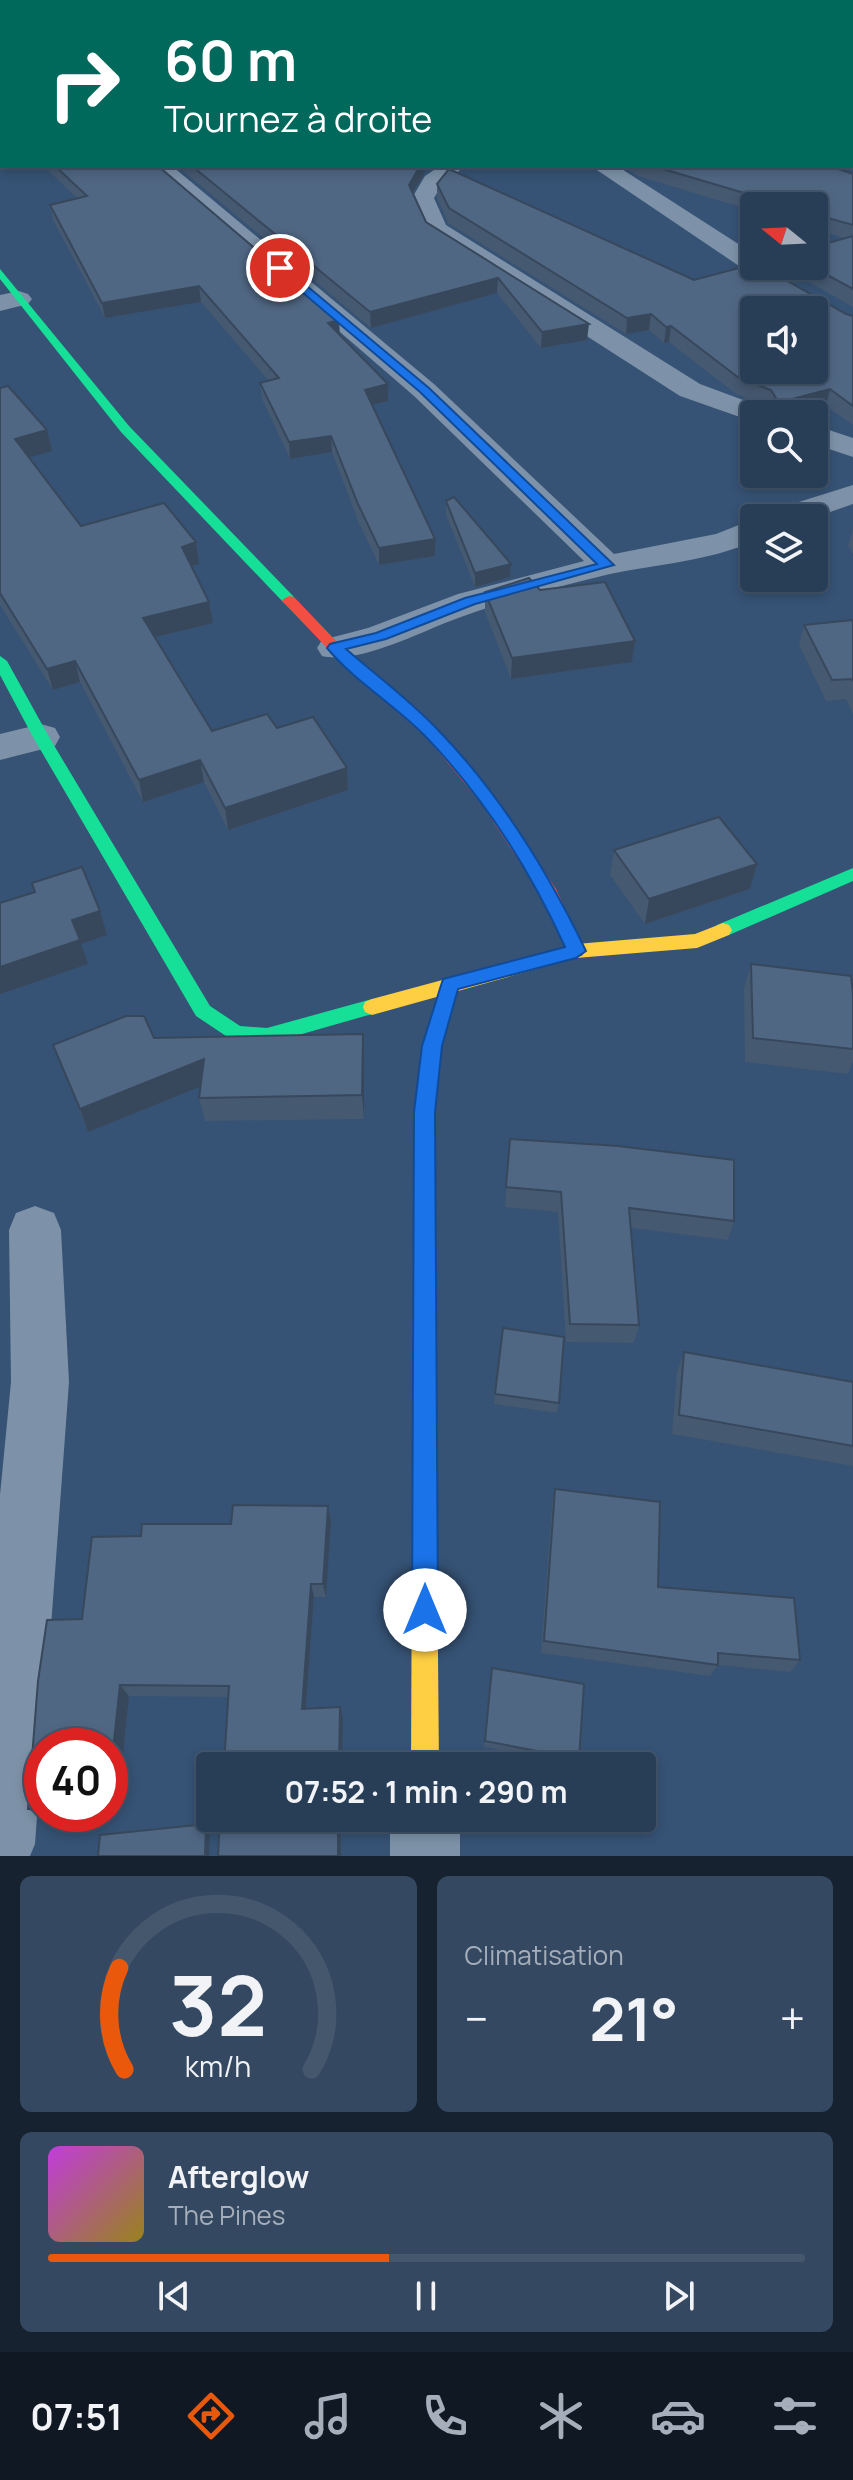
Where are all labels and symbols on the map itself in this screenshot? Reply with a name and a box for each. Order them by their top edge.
north arrow [740,192,828,280]
pin [246,234,314,302]
position arrow [383,1568,467,1652]
speed limit sign: 40 [24,1728,128,1832]

